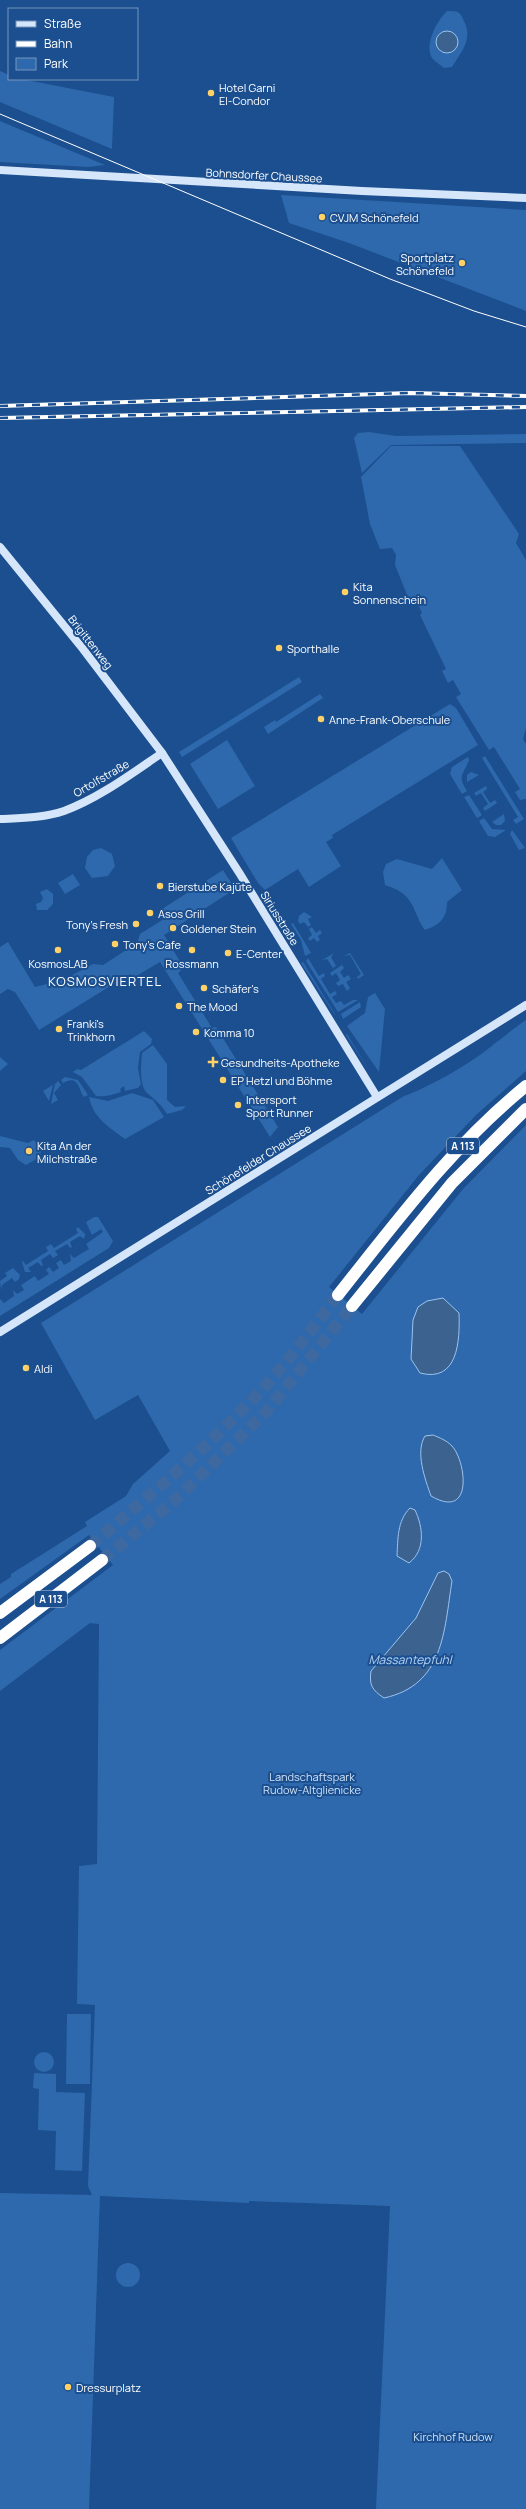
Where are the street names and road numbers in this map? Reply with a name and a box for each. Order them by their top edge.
street label: Bohnsdorfer Chaussee [205,164,323,186]
street label: Brigittenweg [65,612,117,672]
street label: Ortolfstraße [70,756,132,800]
street label: Siriusstraße [257,888,303,948]
street label: Schönefelder Chaussee [202,1120,314,1198]
road number: A 113 [447,1138,479,1154]
road number: A 113 [35,1591,67,1607]

